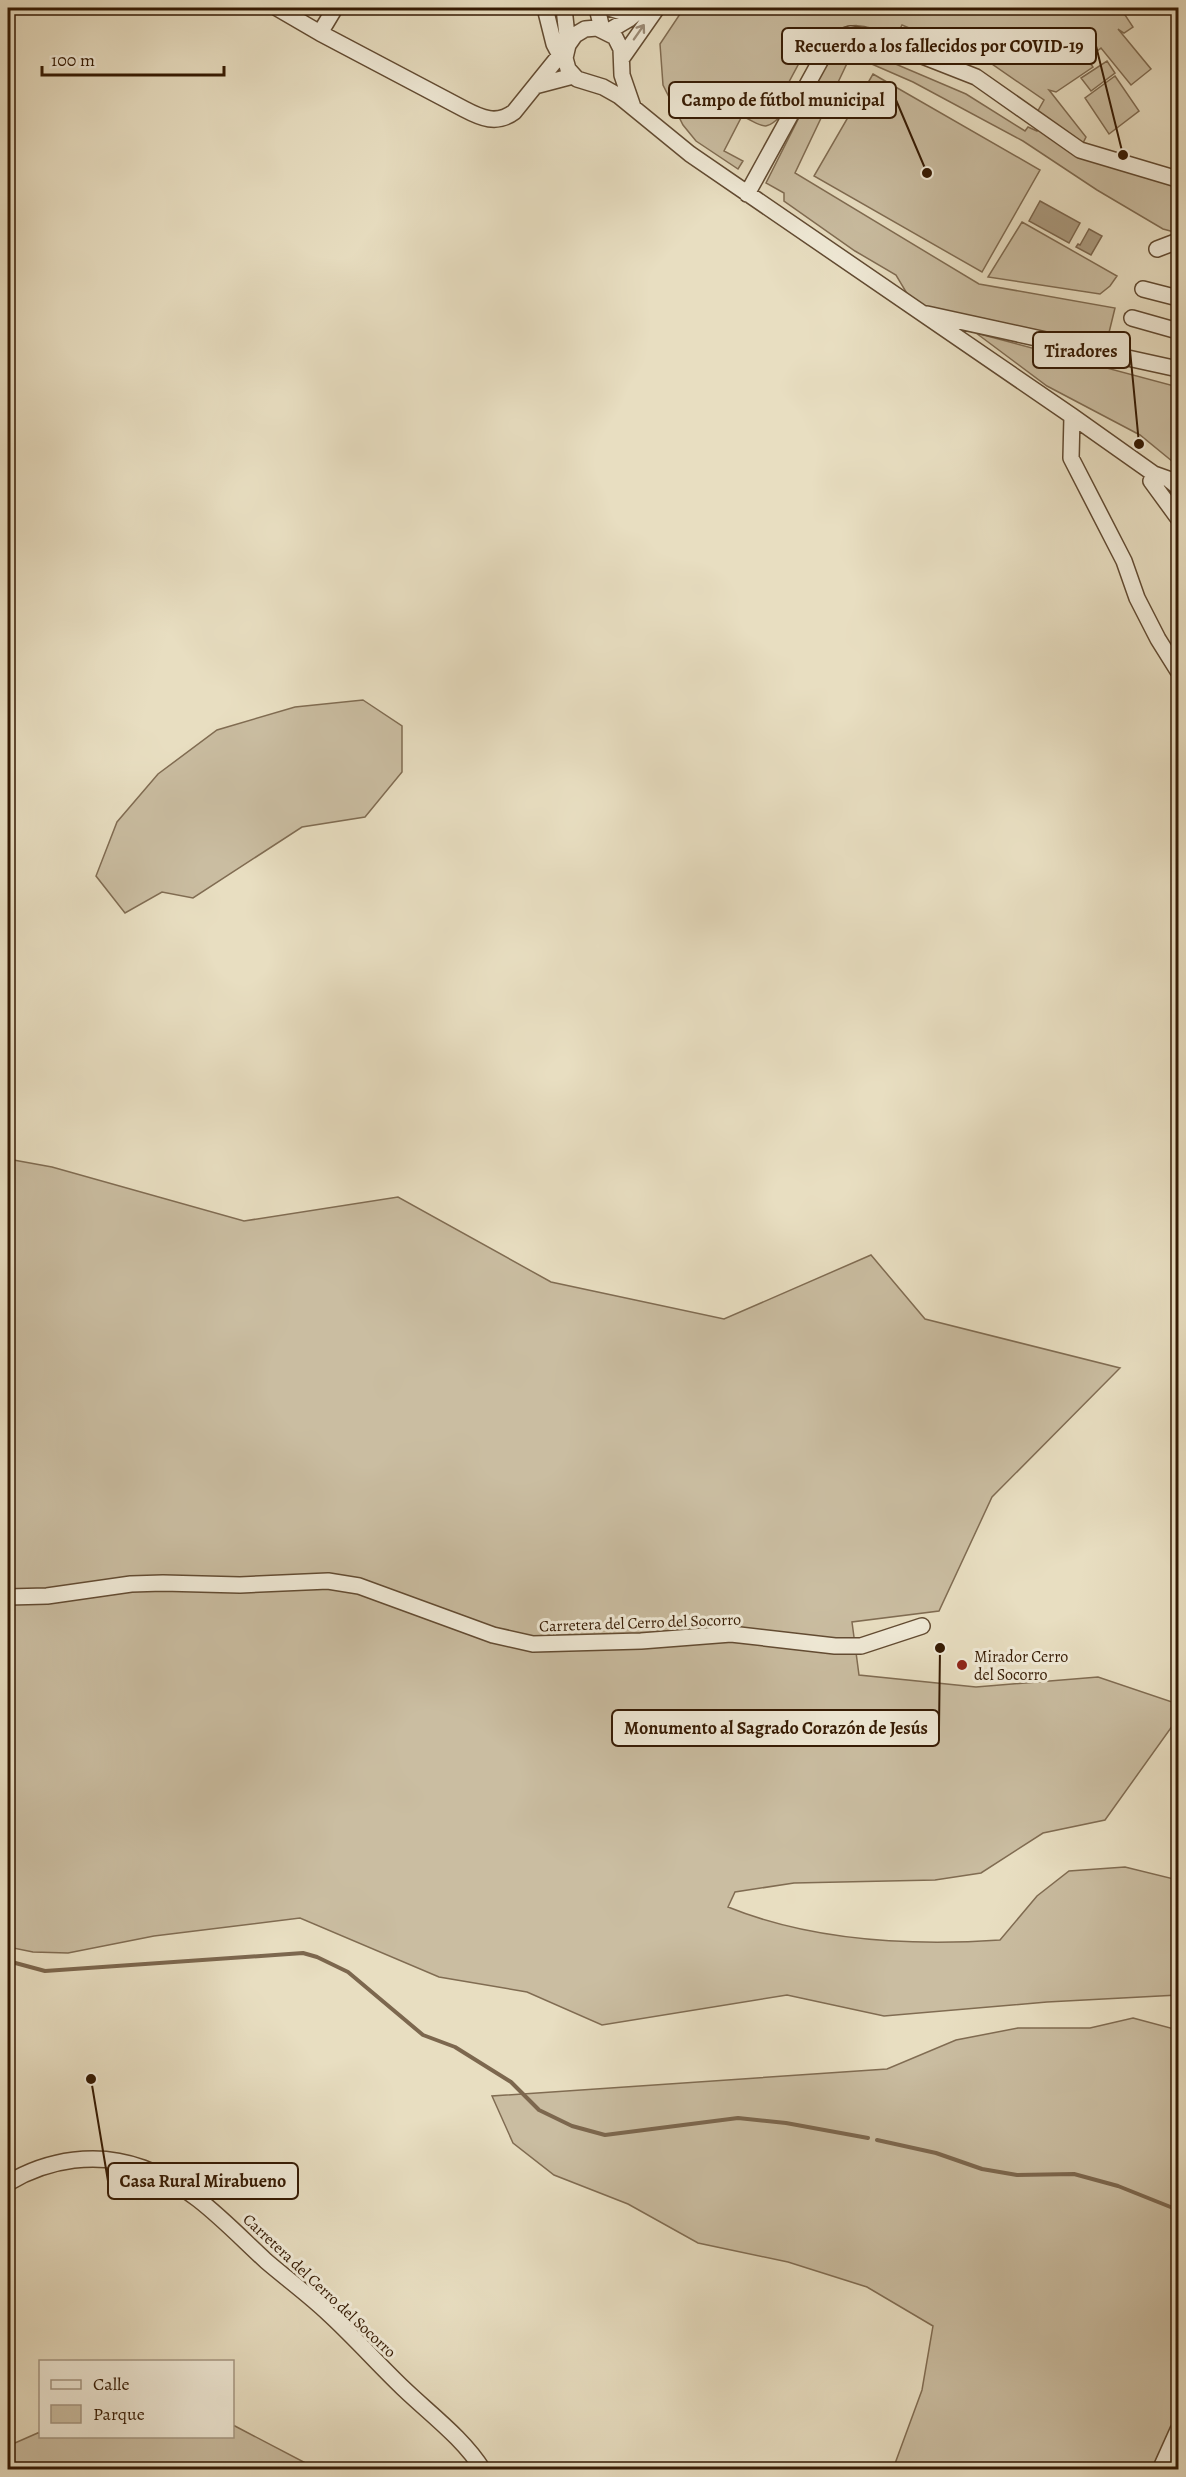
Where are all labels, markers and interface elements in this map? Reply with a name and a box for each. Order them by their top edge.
one-way arrow [633,25,645,41]
callout: Recuerdo a los fallecidos por COVID-19 [782,28,1096,64]
text: Recuerdo a los fallecidos por COVID-19 [794,34,1084,58]
scale bar [42,39,224,77]
text: 100 m [51,48,95,72]
callout: Campo de fútbol municipal [669,82,896,118]
text: Campo de fútbol municipal [682,88,885,112]
callout: Tiradores [1033,332,1130,368]
text: Tiradores [1045,339,1118,363]
street label: Carretera del Cerro del Socorro [539,1608,742,1638]
place label: Mirador Cerro del Socorro [974,1646,1068,1686]
marker: Mirador Cerro del Socorro [955,1658,969,1672]
callout: Monumento al Sagrado Corazón de Jesús [612,1710,939,1746]
text: Monumento al Sagrado Corazón de Jesús [624,1716,928,1740]
callout: Casa Rural Mirabueno [108,2163,298,2199]
text: Casa Rural Mirabueno [120,2169,286,2193]
street label: Carretera del Cerro del Socorro [238,2209,401,2363]
legend [39,2360,234,2438]
text: Calle [93,2372,130,2396]
text: Parque [93,2402,145,2426]

